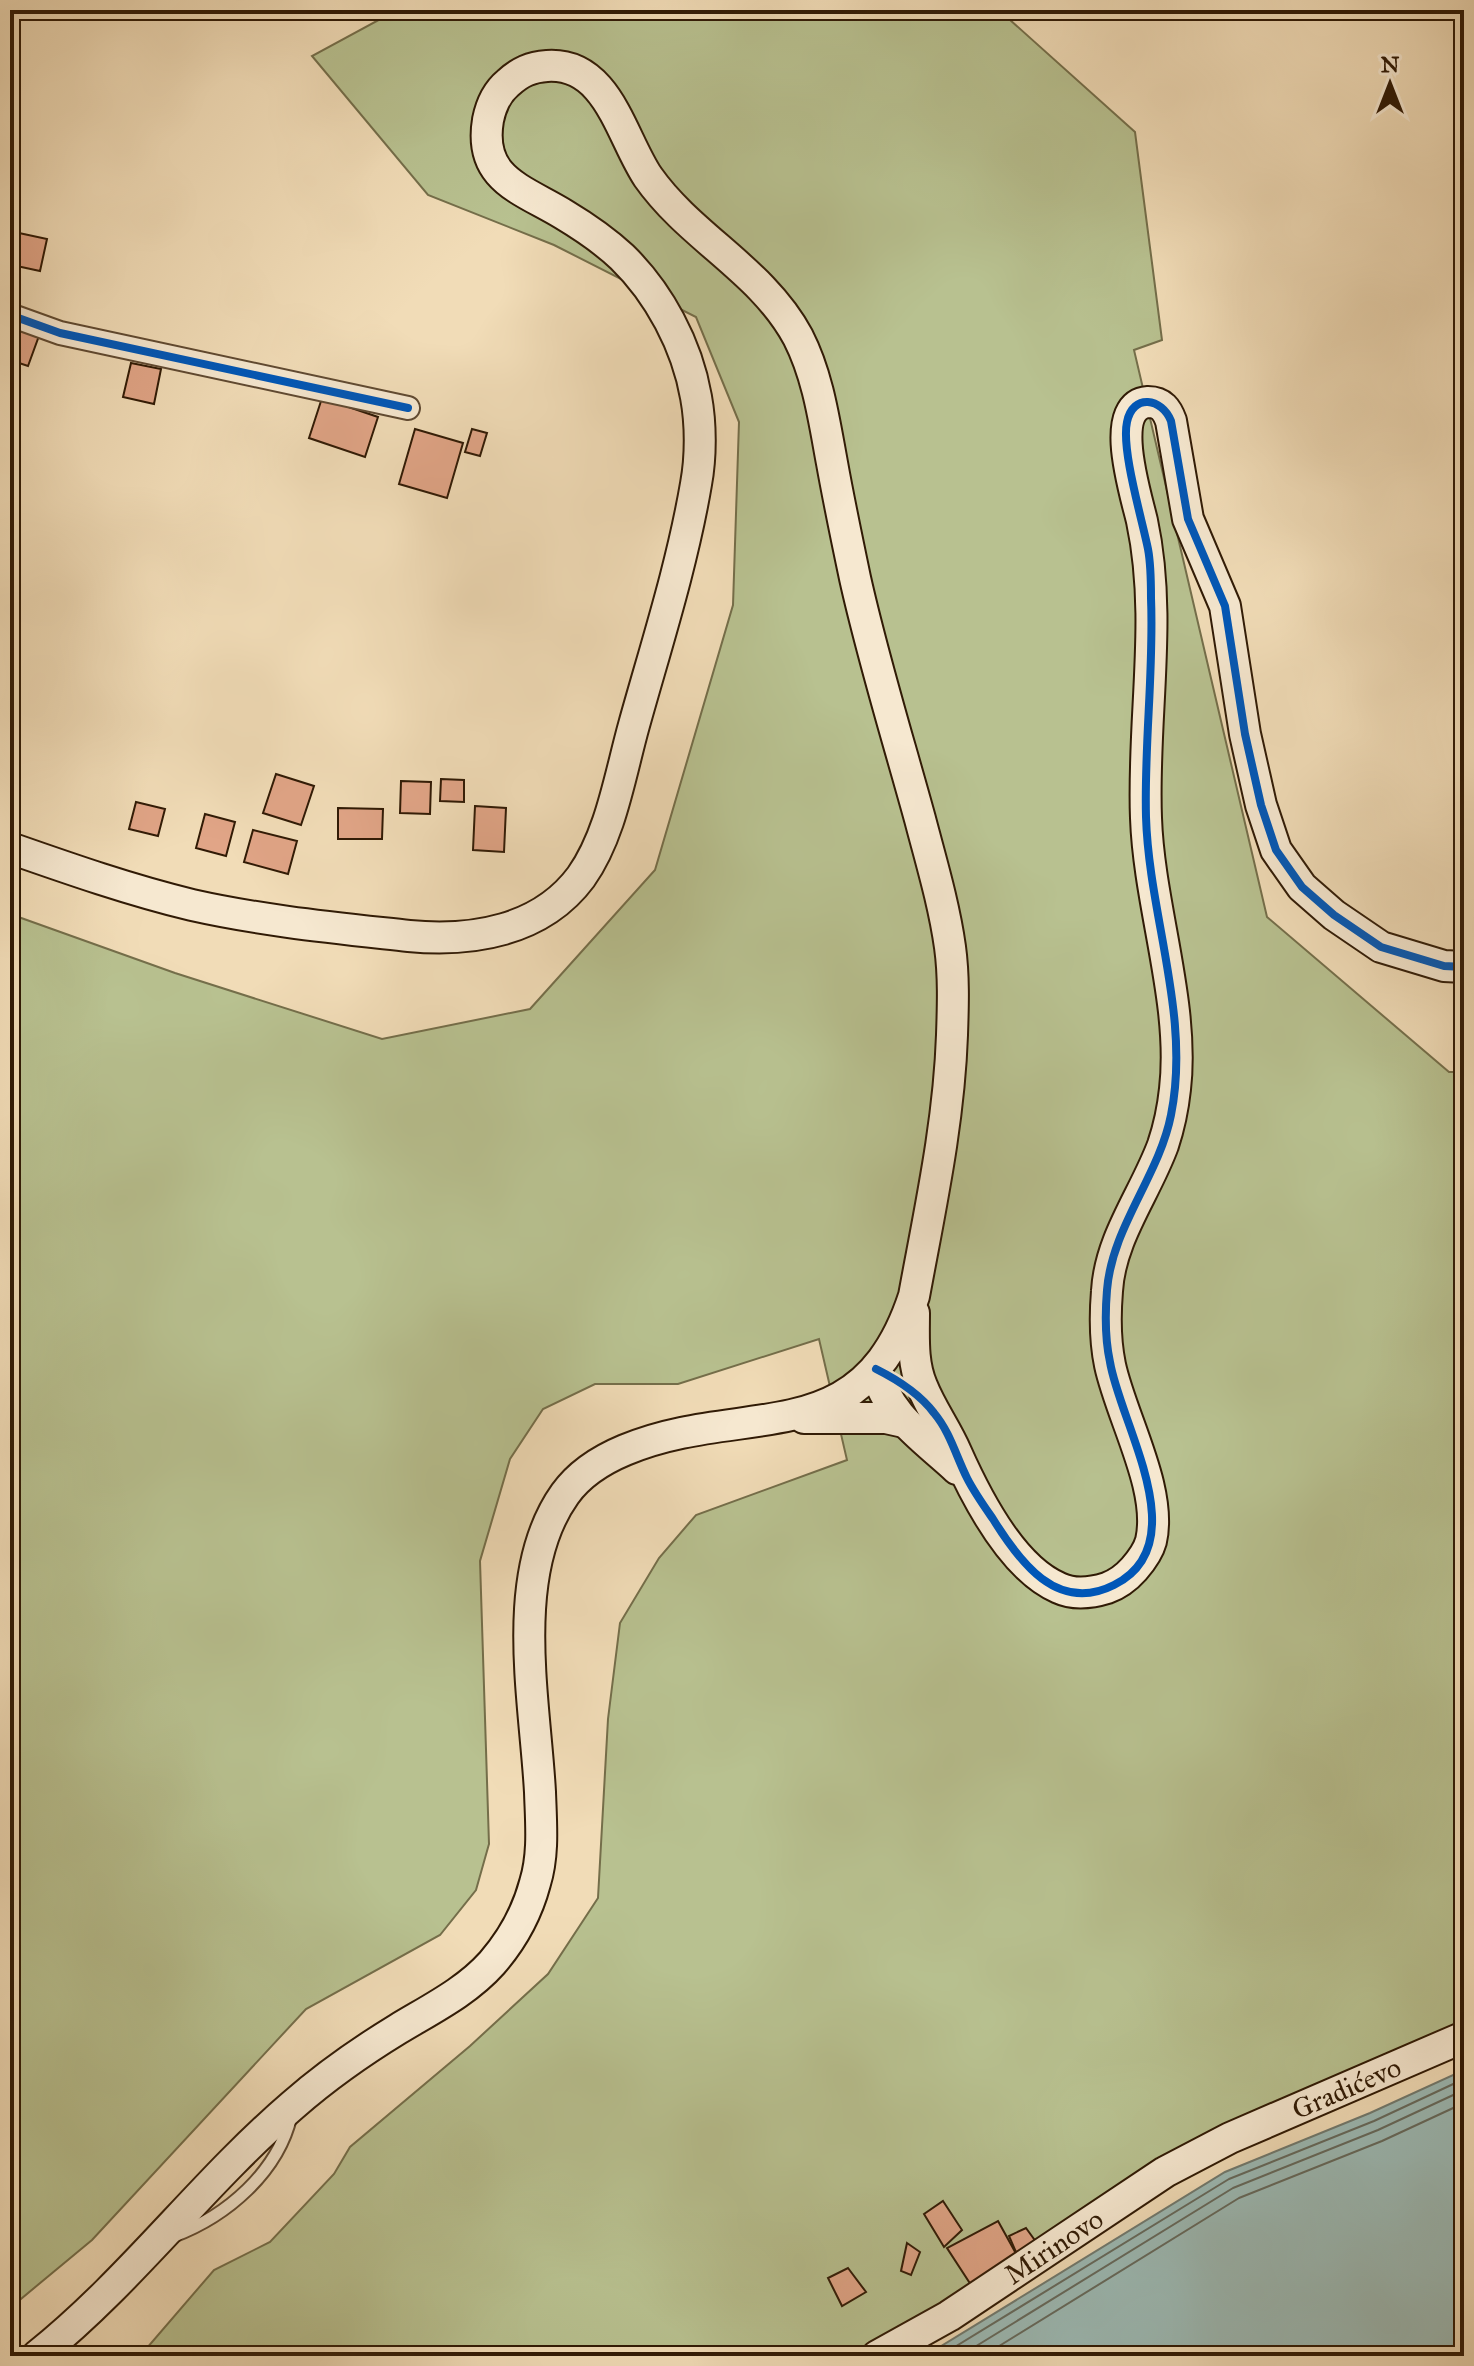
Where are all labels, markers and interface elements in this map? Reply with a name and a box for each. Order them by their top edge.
north arrow [1350,44,1430,124]
text: N [1381,51,1400,78]
street label: Gradićevo [1287,2049,1406,2127]
street label: Mirinovo [998,2201,1110,2292]

